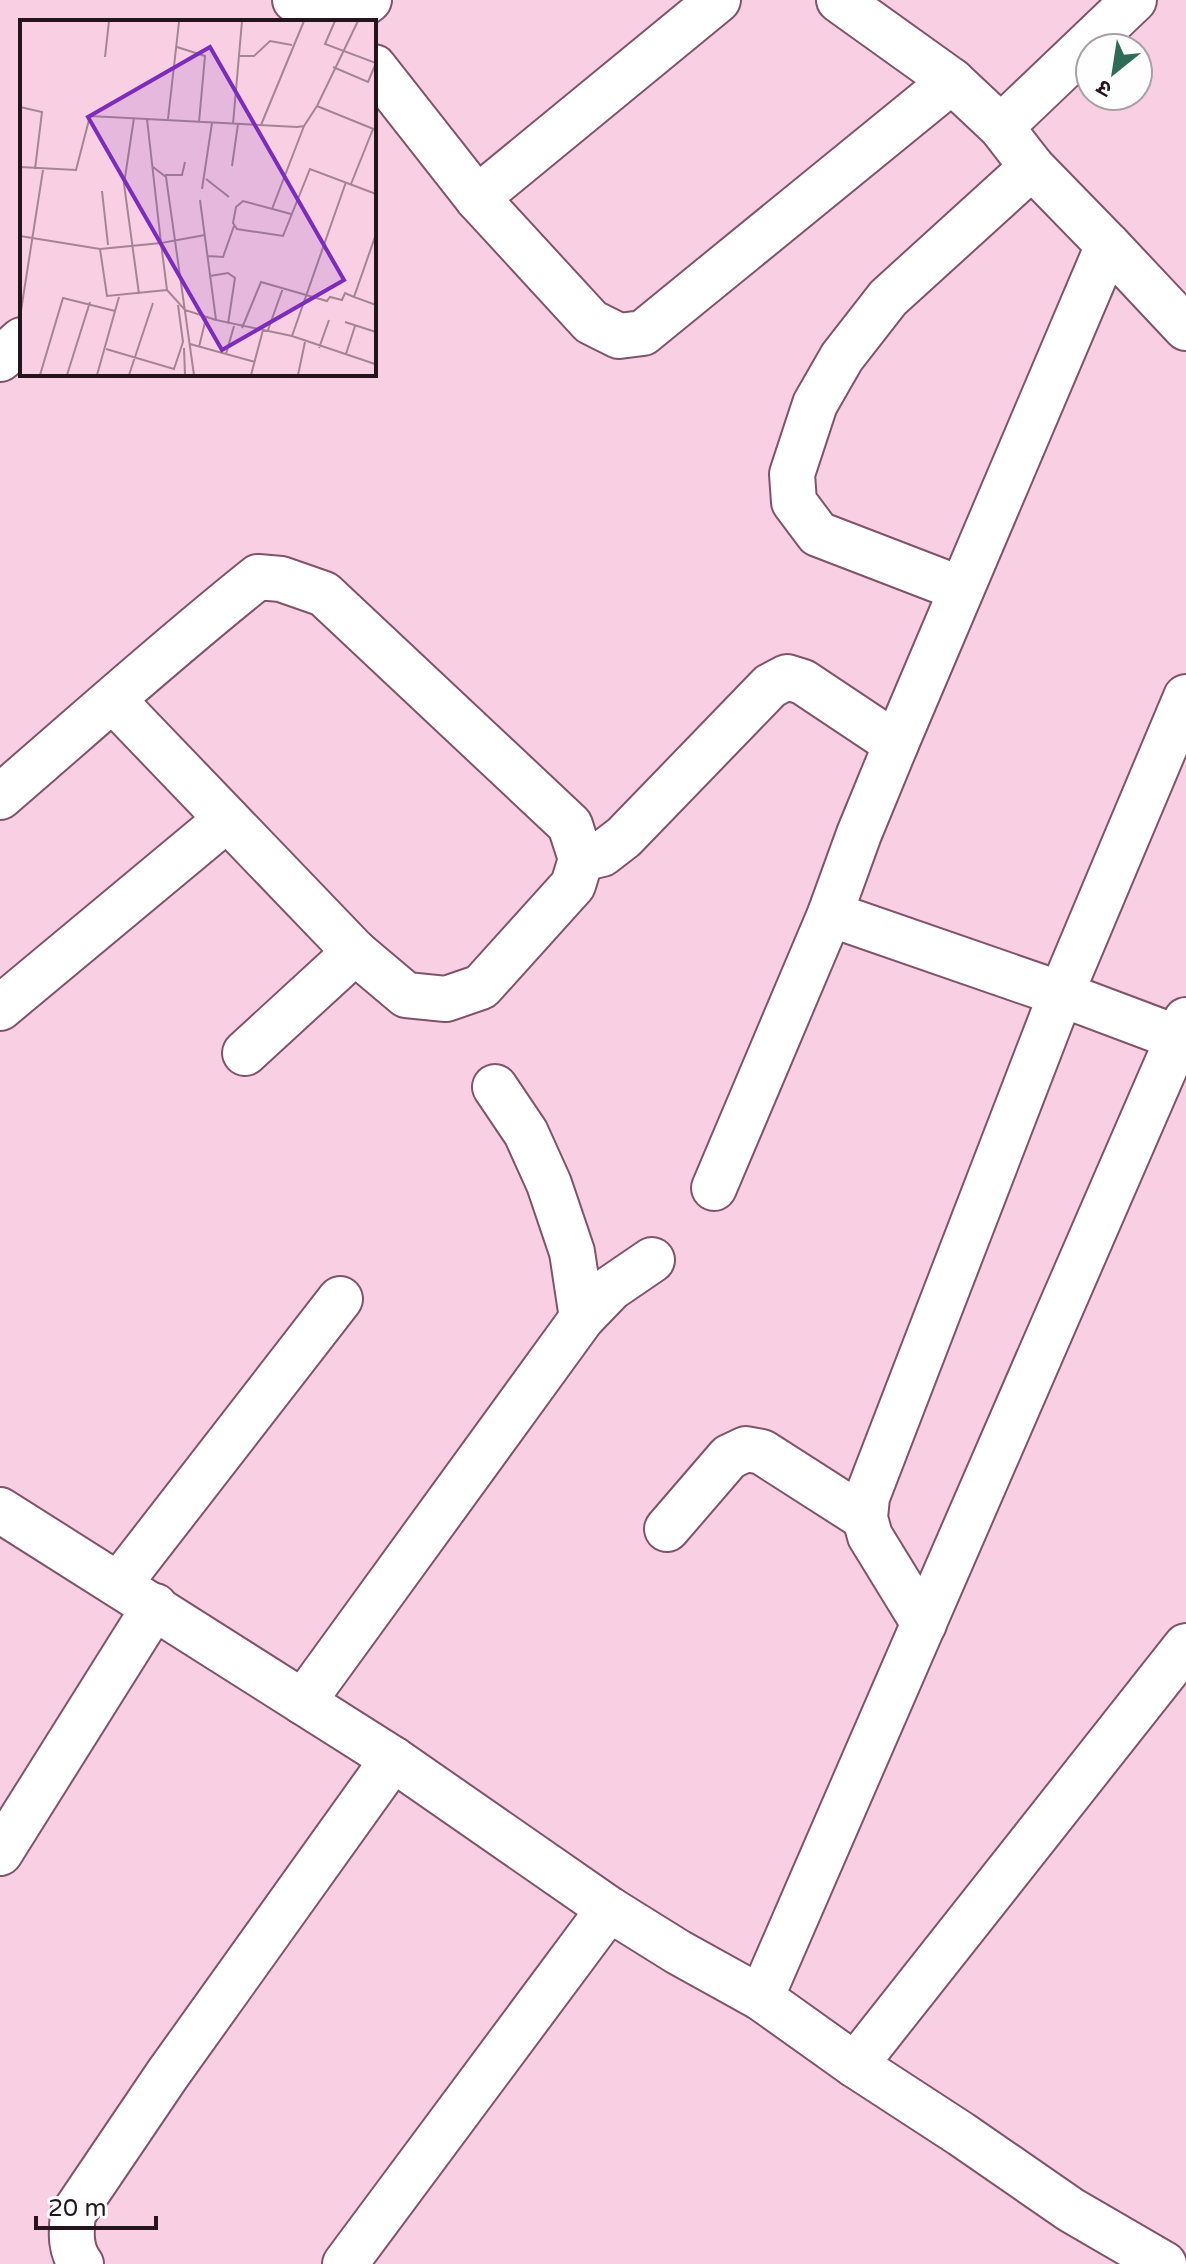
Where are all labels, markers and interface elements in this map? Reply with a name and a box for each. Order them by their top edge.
inset map [20,20,376,376]
north arrow [1074,32,1154,112]
text: उ [1091,73,1117,103]
scale bar [36,2180,156,2230]
text: 20 m [48,2194,106,2223]

